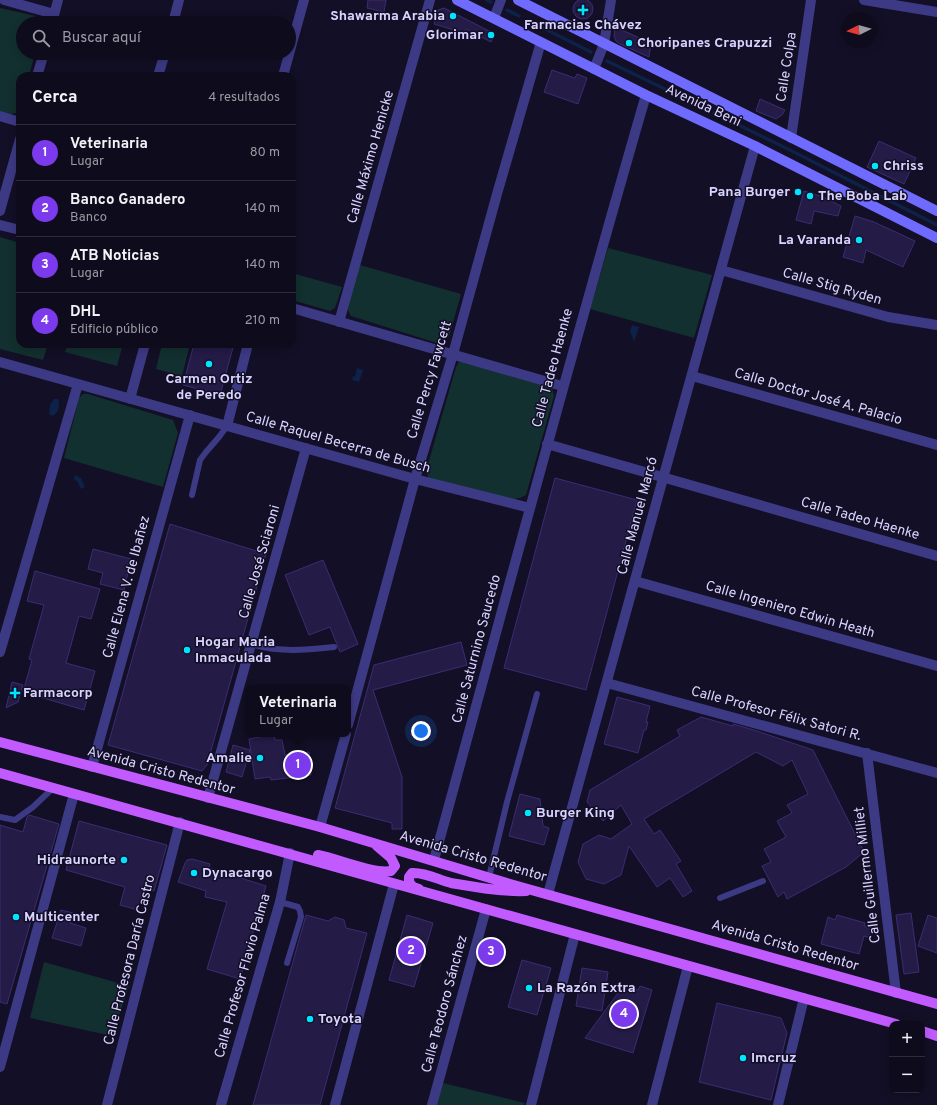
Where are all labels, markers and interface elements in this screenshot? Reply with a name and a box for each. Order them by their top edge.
marker: Farmacias Chávez [578,5,588,15]
place label: Shawarma Arabia [330,8,445,25]
marker: Shawarma Arabia [448,11,458,21]
north arrow [841,12,877,48]
search box [16,16,296,60]
place label: Farmacias Chávez [524,17,642,34]
icon: search [30,27,52,49]
place label: Glorimar [426,27,483,44]
text: Buscar aquí [62,29,141,48]
marker: Glorimar [486,30,496,40]
street label: Calle Colpa [773,31,801,103]
place label: Choripanes Crapuzzi [637,35,772,52]
marker: Choripanes Crapuzzi [624,38,634,48]
street label: Avenida Beni [662,81,744,131]
text: Cerca [32,87,78,109]
street label: Calle Máximo Henicke [344,88,398,226]
text: 4 resultados [208,90,280,106]
text: Veterinaria [70,135,148,154]
text: 1 [42,145,48,161]
text: 80 m [250,145,280,161]
text: Lugar [70,154,104,170]
place label: Chriss [883,158,924,175]
marker: Chriss [870,161,880,171]
place label: Pana Burger [709,184,790,201]
marker: Pana Burger [793,187,803,197]
place label: The Boba Lab [818,188,907,205]
text: Banco Ganadero [70,191,186,210]
marker: The Boba Lab [805,191,815,201]
text: 2 [41,201,49,217]
text: 140 m [245,201,280,217]
text: Banco [70,210,107,226]
place label: La Varanda [778,232,851,249]
marker: La Varanda [854,235,864,245]
text: ATB Noticias [70,247,159,266]
text: 3 [41,257,49,273]
text: 140 m [245,257,280,273]
street label: Calle Stig Ryden [780,265,884,309]
text: Lugar [70,266,104,282]
text: DHL [70,303,100,322]
street label: Calle Tadeo Haenke [529,307,577,429]
text: 4 [41,313,49,329]
text: 210 m [245,313,280,329]
street label: Calle Percy Fawcett [404,319,456,441]
text: Edificio público [70,322,158,338]
marker: Carmen Ortiz de Peredo [204,359,214,369]
street label: Calle Doctor José A. Palacio [732,365,904,429]
place label: Carmen Ortiz de Peredo [165,371,253,404]
street label: Calle Raquel Becerra de Busch [244,408,432,478]
street label: Calle Manuel Marcó [614,455,662,577]
street label: Calle Tadeo Haenke [799,494,921,544]
street label: Calle José Sciaroni [236,503,284,621]
street label: Calle Elena V. de Ibañez [100,514,154,660]
street label: Calle Saturnino Saucedo [449,573,505,725]
street label: Calle Ingeniero Edwin Heath [703,578,877,642]
place label: Hogar Maria Inmaculada [195,634,275,667]
marker: Hogar Maria Inmaculada [182,645,192,655]
street label: Calle Profesor Félix Satori R. [689,683,863,745]
place label: Farmacorp [23,685,93,702]
popup [245,685,351,737]
marker: Farmacorp [10,688,20,698]
text: Veterinaria [259,694,337,713]
text: Lugar [259,713,293,729]
your location [411,721,431,741]
street label: Avenida Cristo Redentor [85,743,237,799]
place label: Amalie [206,750,252,767]
pin: 1 [285,750,311,780]
marker: Amalie [255,753,265,763]
place label: Burger King [536,805,615,822]
street label: Calle Guillermo Milliet [851,806,885,944]
marker: Burger King [523,808,533,818]
street label: Avenida Cristo Redentor [397,828,549,886]
place label: Hidraunorte [37,852,116,869]
marker: Hidraunorte [119,855,129,865]
place label: Dynacargo [202,865,273,882]
marker: Dynacargo [189,868,199,878]
street label: Calle Profesora Daría Castro [101,873,159,1047]
street label: Calle Profesor Flavio Palma [211,892,275,1060]
place label: Multicenter [24,909,100,926]
marker: Multicenter [11,912,21,922]
street label: Avenida Cristo Redentor [709,917,861,975]
street label: Calle Teodoro Sánchez [418,933,472,1075]
pin: 2 [398,936,424,966]
pin: 3 [478,937,504,967]
place label: La Razón Extra [537,980,636,997]
marker: La Razón Extra [524,983,534,993]
pin: 4 [611,999,637,1029]
place label: Toyota [318,1011,362,1028]
marker: Toyota [305,1014,315,1024]
map controls [889,1021,925,1093]
button: + [889,1021,925,1057]
place label: Imcruz [751,1050,797,1067]
marker: Imcruz [738,1053,748,1063]
button: − [889,1057,925,1093]

